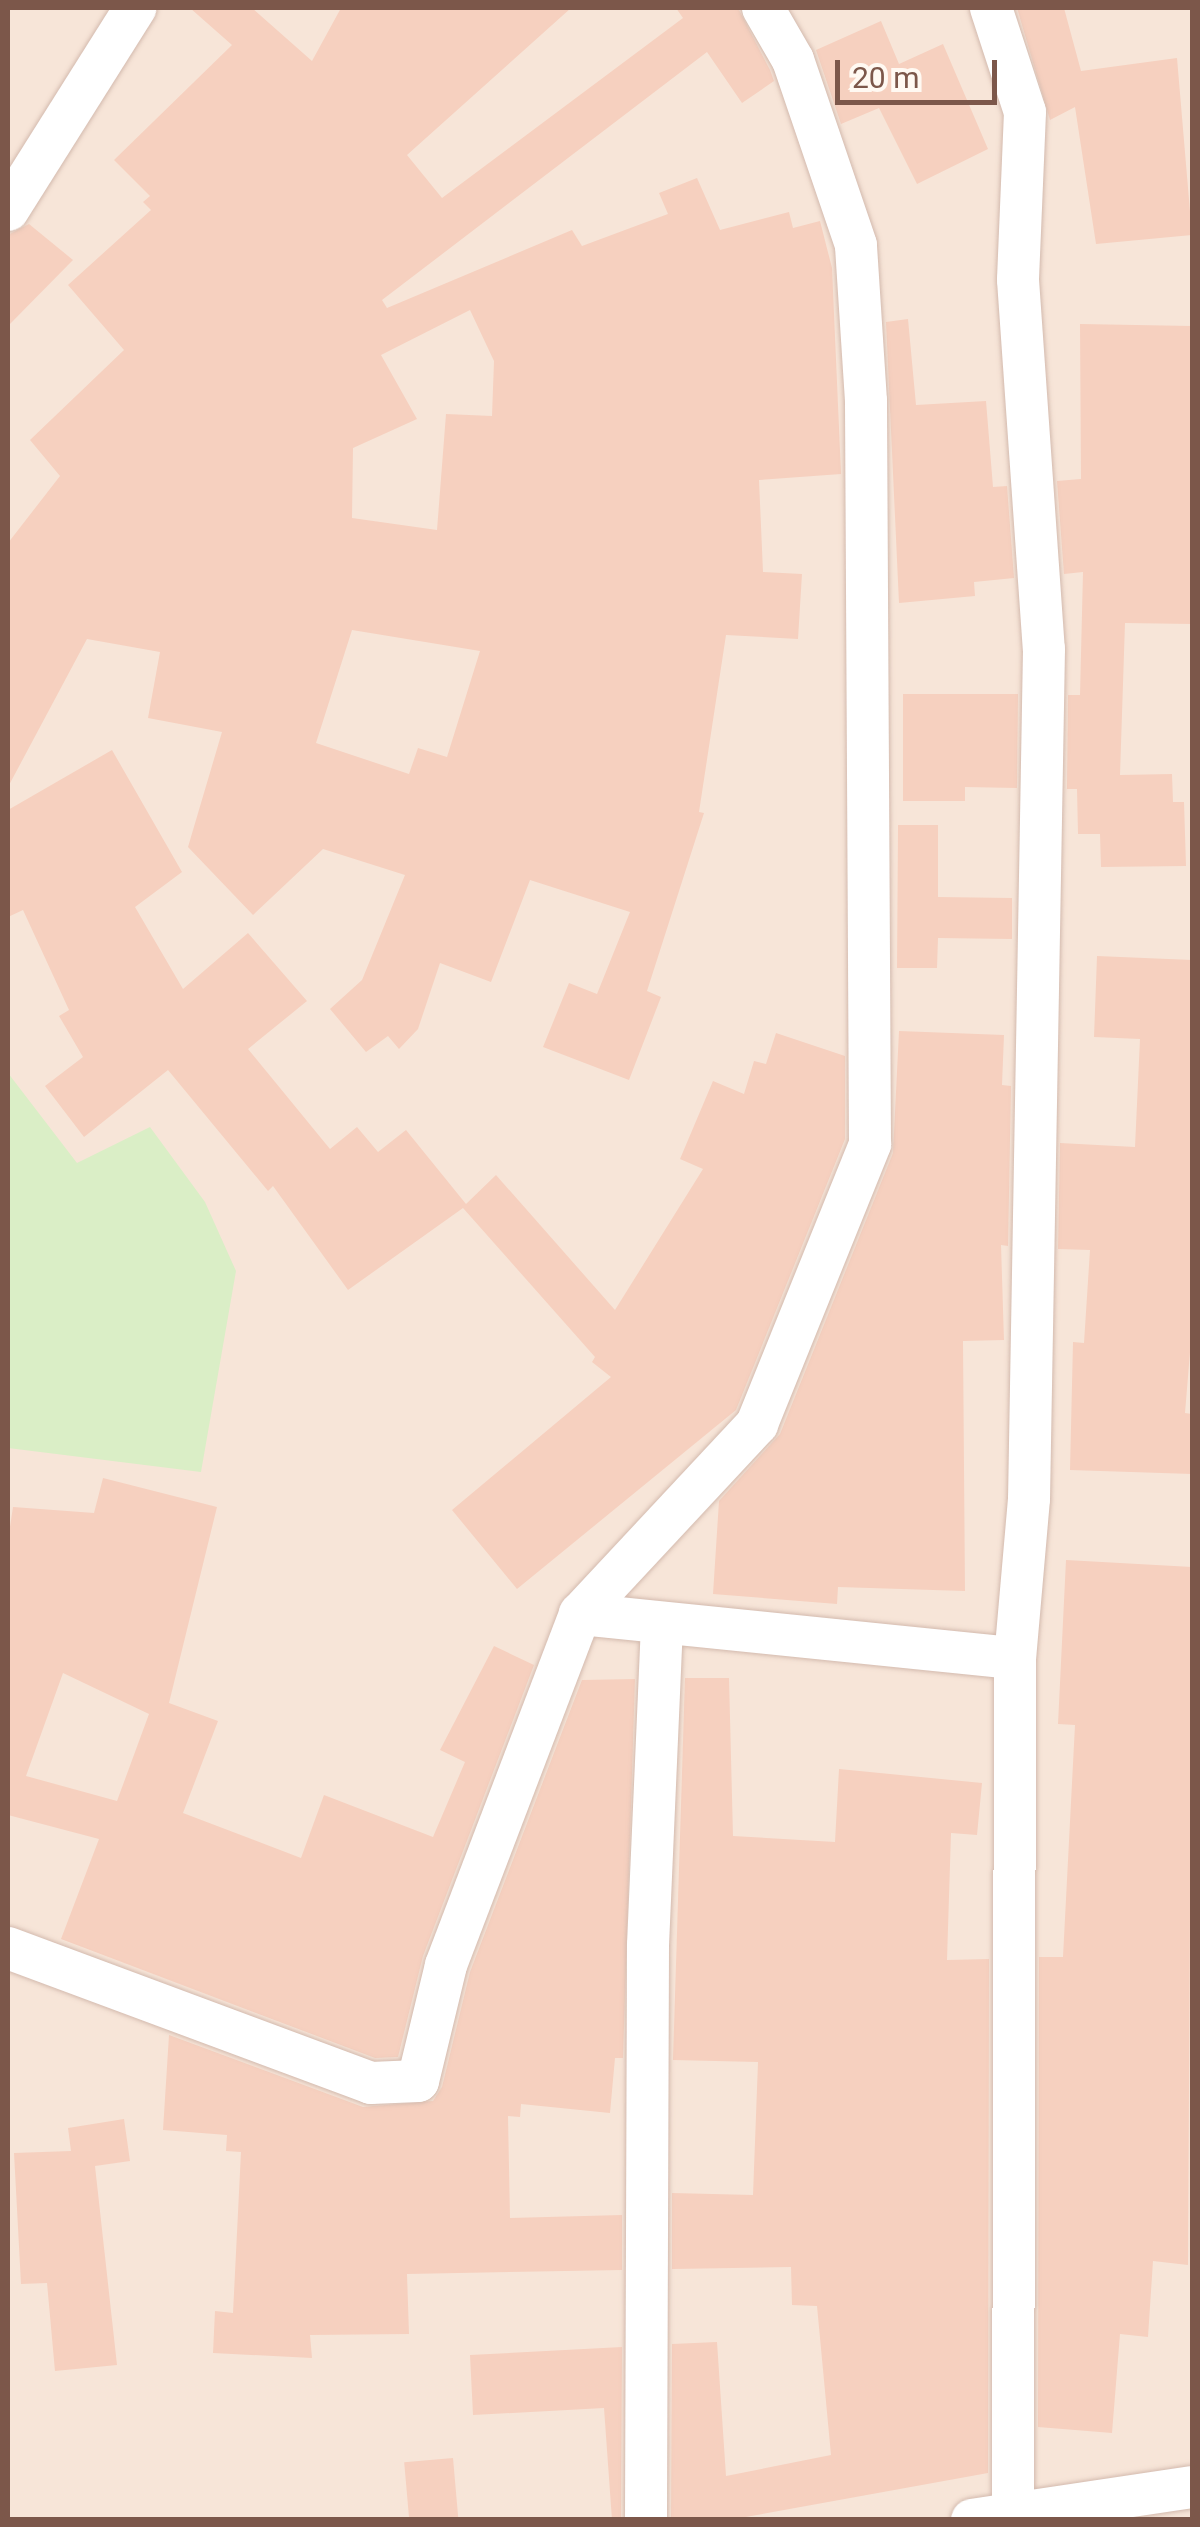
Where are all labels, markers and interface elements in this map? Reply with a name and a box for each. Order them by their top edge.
scale bar [840,40,1002,102]
text: 20 m [852,60,919,95]

